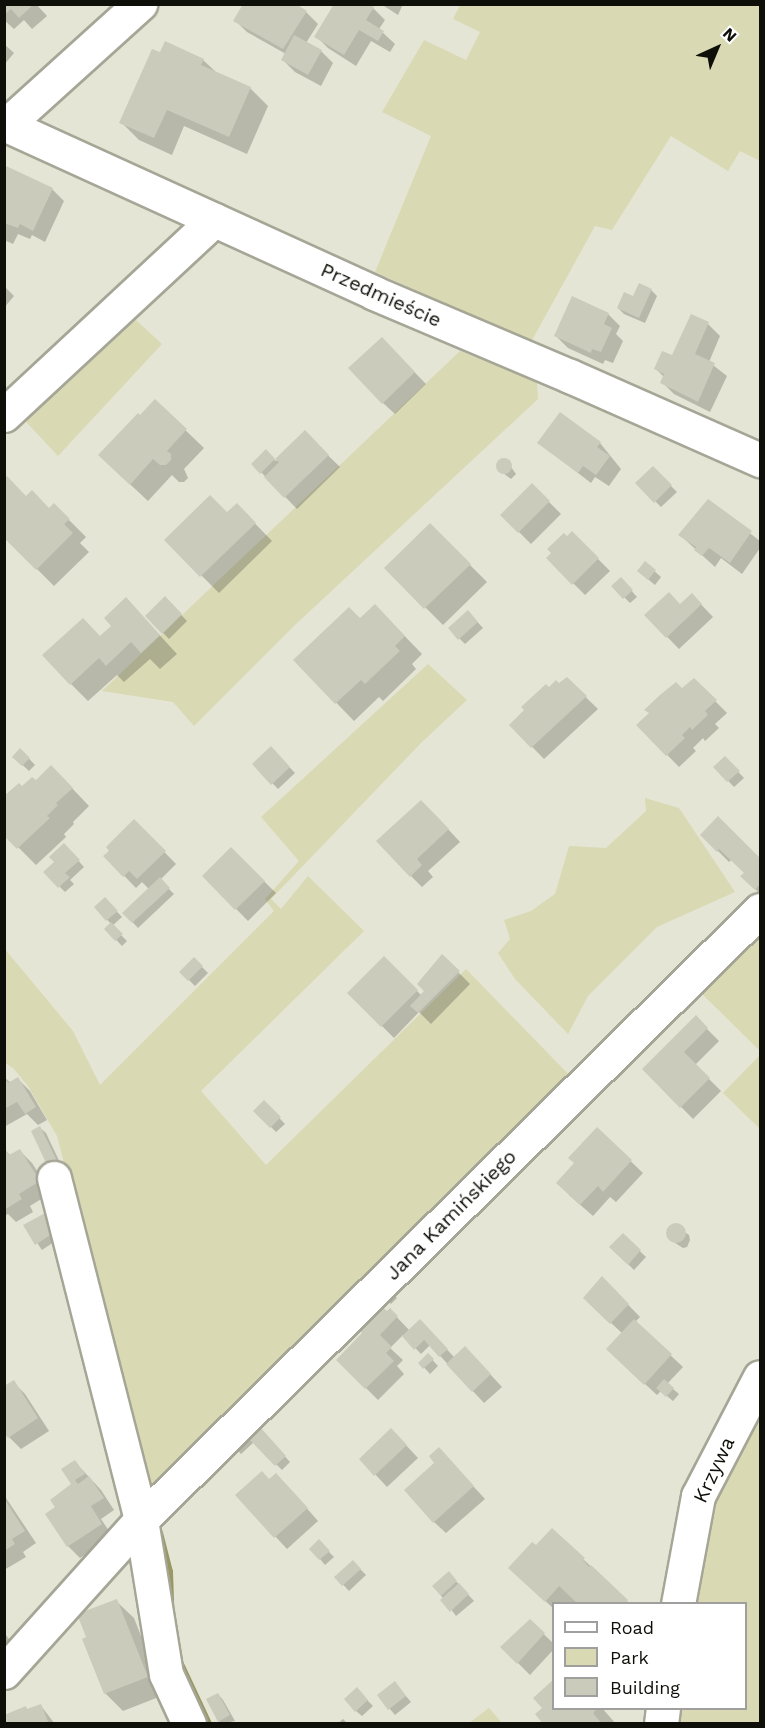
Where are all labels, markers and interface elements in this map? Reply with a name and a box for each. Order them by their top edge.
north arrow [687,18,747,78]
text: N [719,24,741,46]
street label: Przedmieście [317,258,445,332]
street label: Jana Kamińskiego [381,1145,521,1285]
street label: Krzywa [688,1433,740,1507]
legend [552,1602,747,1710]
text: Road [610,1617,654,1638]
text: Park [610,1647,649,1668]
text: Building [610,1677,680,1698]

